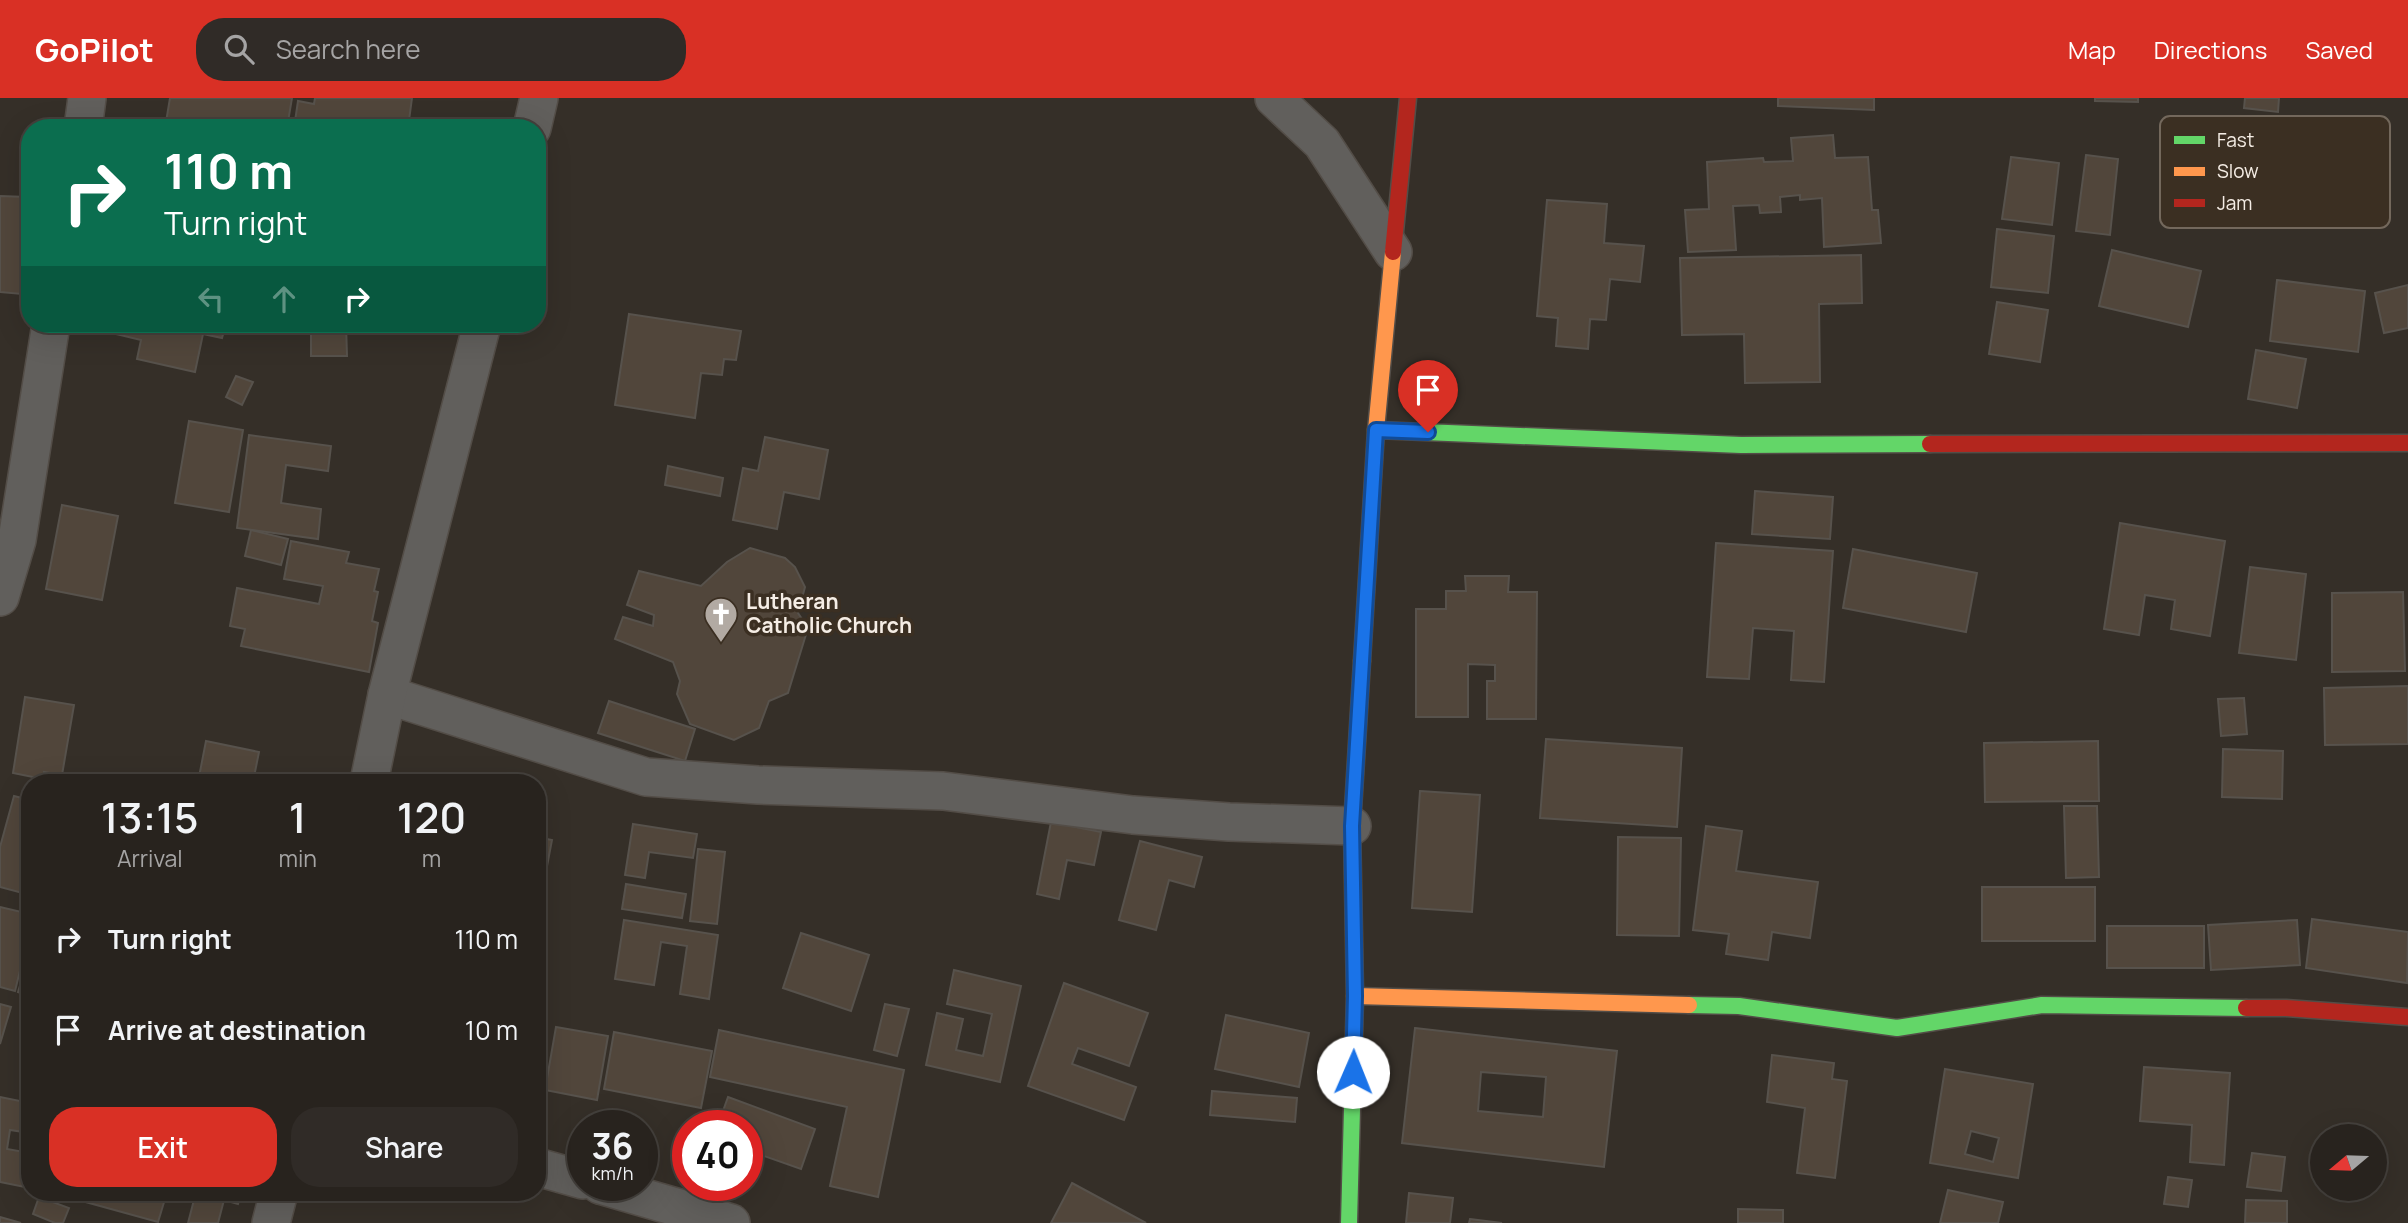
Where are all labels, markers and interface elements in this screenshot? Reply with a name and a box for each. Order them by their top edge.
search box [196,18,686,81]
text: GoPilot [35,27,154,72]
icon: search [220,30,258,68]
text: Search here [276,31,420,67]
text: Map [2068,33,2116,66]
text: Directions [2154,33,2267,66]
text: Saved [2305,33,2373,66]
legend [2160,116,2390,228]
text: Fast [2217,127,2254,153]
text: 110 m [164,137,293,204]
icon: right [49,147,140,238]
text: Slow [2217,158,2259,184]
text: Jam [2217,190,2252,216]
text: Turn right [164,201,307,245]
icon: left [192,280,230,318]
icon: ahead [265,280,303,318]
icon: right [338,280,376,318]
pin [1398,360,1458,432]
icon: arrive [1409,371,1447,409]
place label: Lutheran Catholic Church [746,587,912,639]
church icon: Lutheran Catholic Church [702,595,740,644]
text: 13:15 [101,788,199,846]
text: 1 [289,788,307,846]
text: 120 [397,788,466,846]
text: Arrival [117,842,183,874]
text: min [278,842,317,874]
text: m [422,842,441,874]
icon: right [49,920,87,958]
text: Turn right [108,921,232,957]
text: 110 m [455,921,518,957]
icon: arrive [49,1011,87,1049]
text: Arrive at destination [108,1012,366,1048]
text: 10 m [465,1012,518,1048]
position arrow [1316,1035,1390,1109]
button: Exit [49,1107,277,1187]
button: Share [291,1107,518,1187]
speed limit sign: 40 [672,1110,763,1201]
text: 36 [591,1122,634,1170]
north arrow [2310,1124,2387,1200]
map controls [2310,1124,2387,1201]
text: km/h [592,1161,633,1185]

